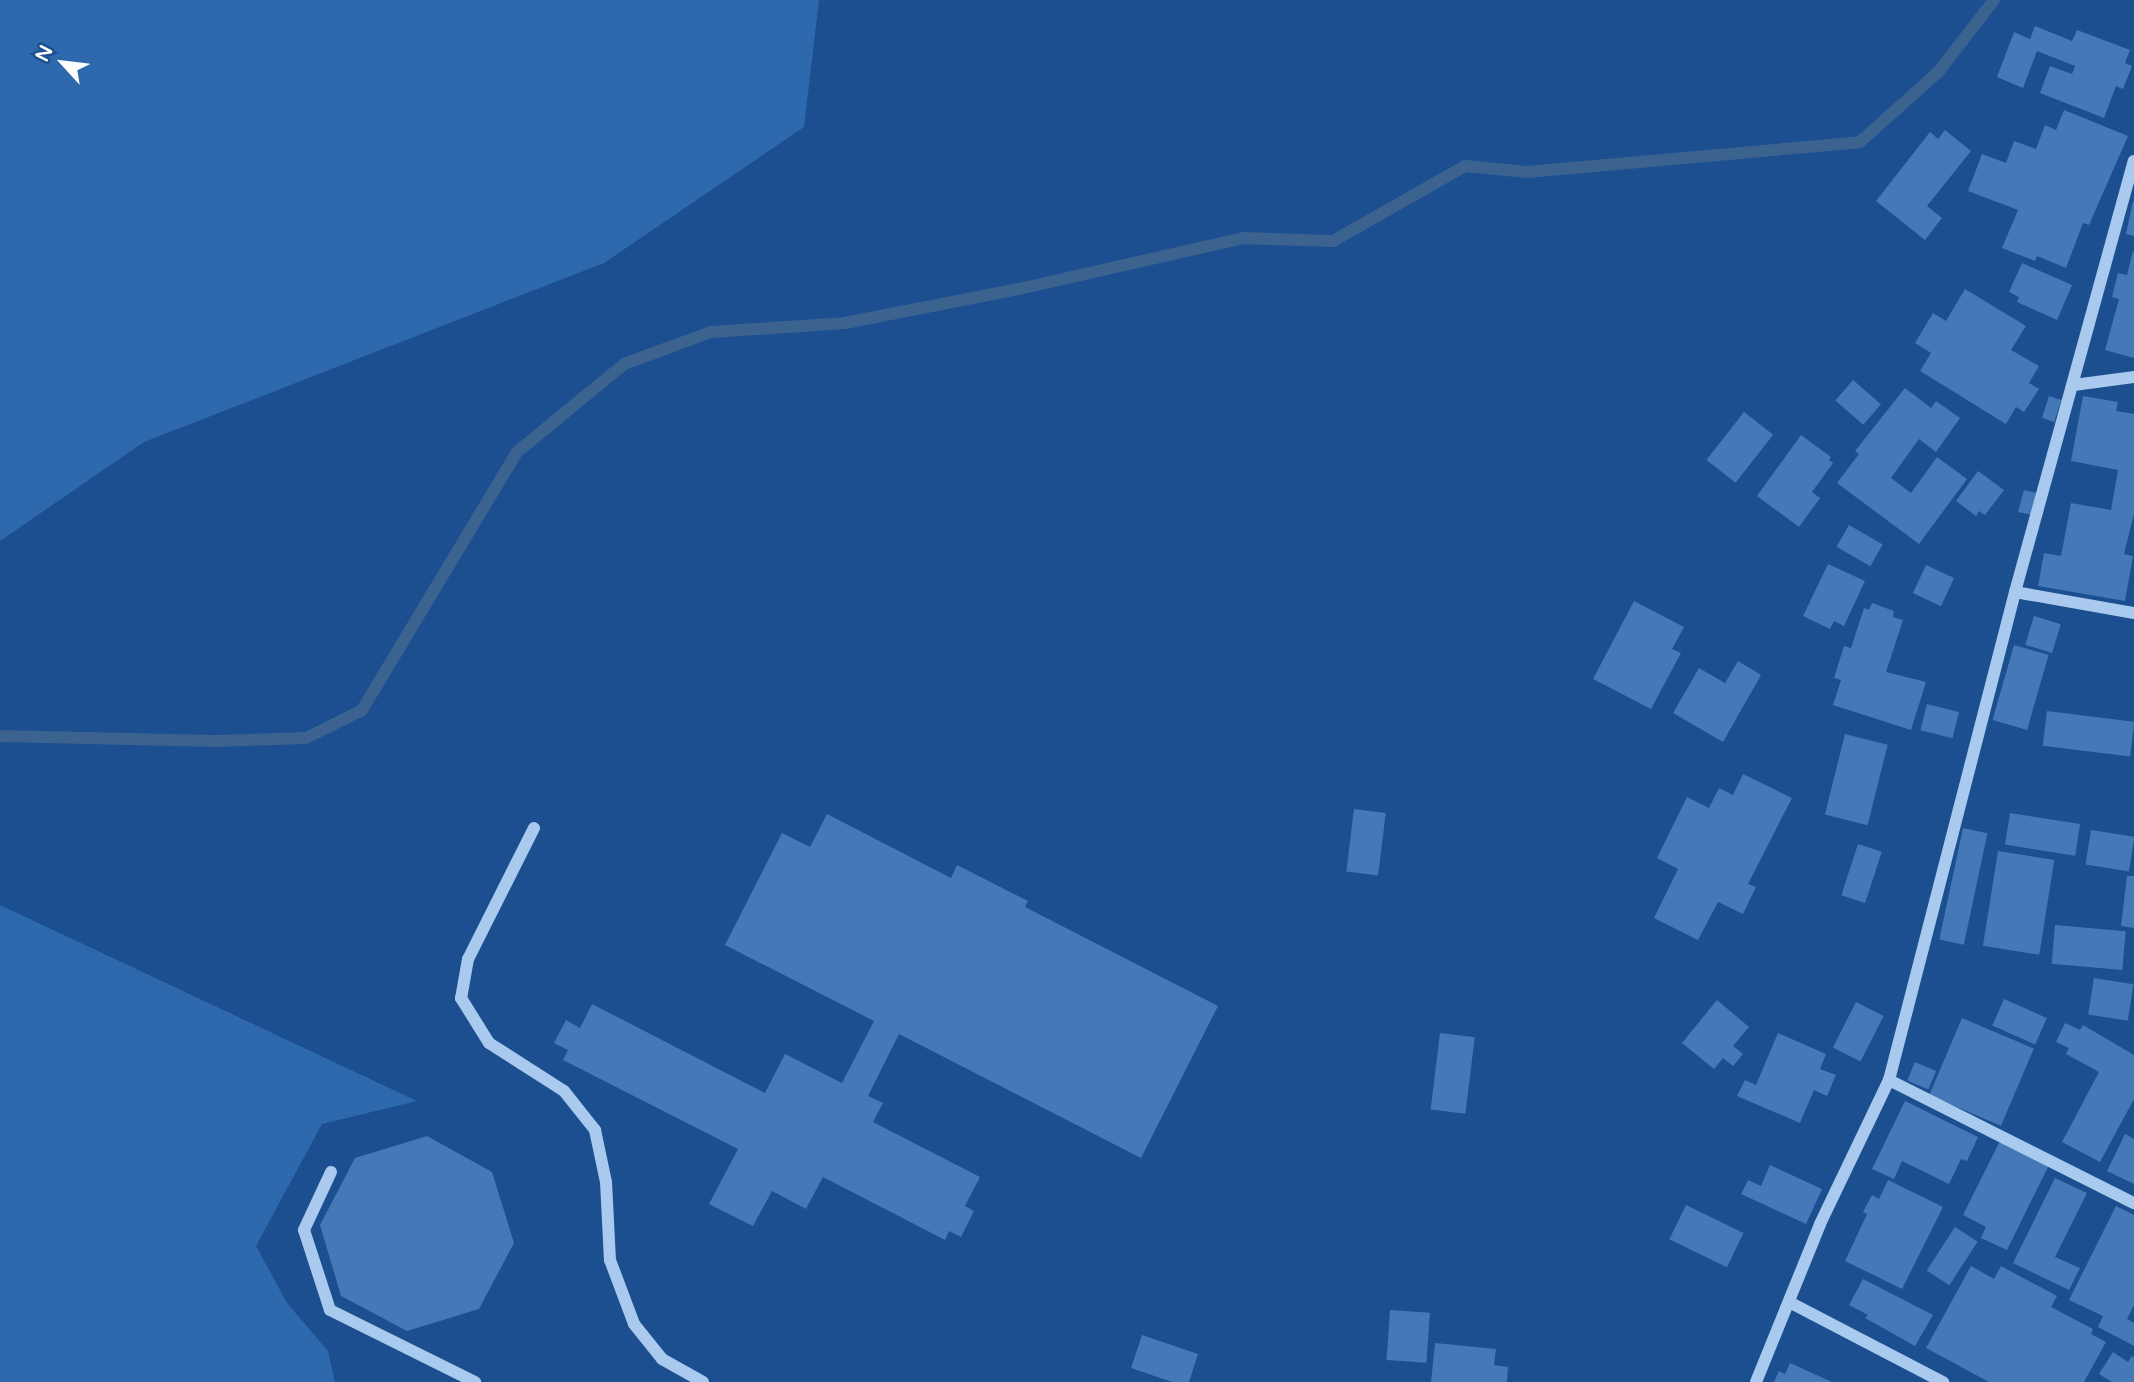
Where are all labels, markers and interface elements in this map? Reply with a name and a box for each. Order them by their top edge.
north arrow [28,28,98,98]
text: N [31,42,58,65]

